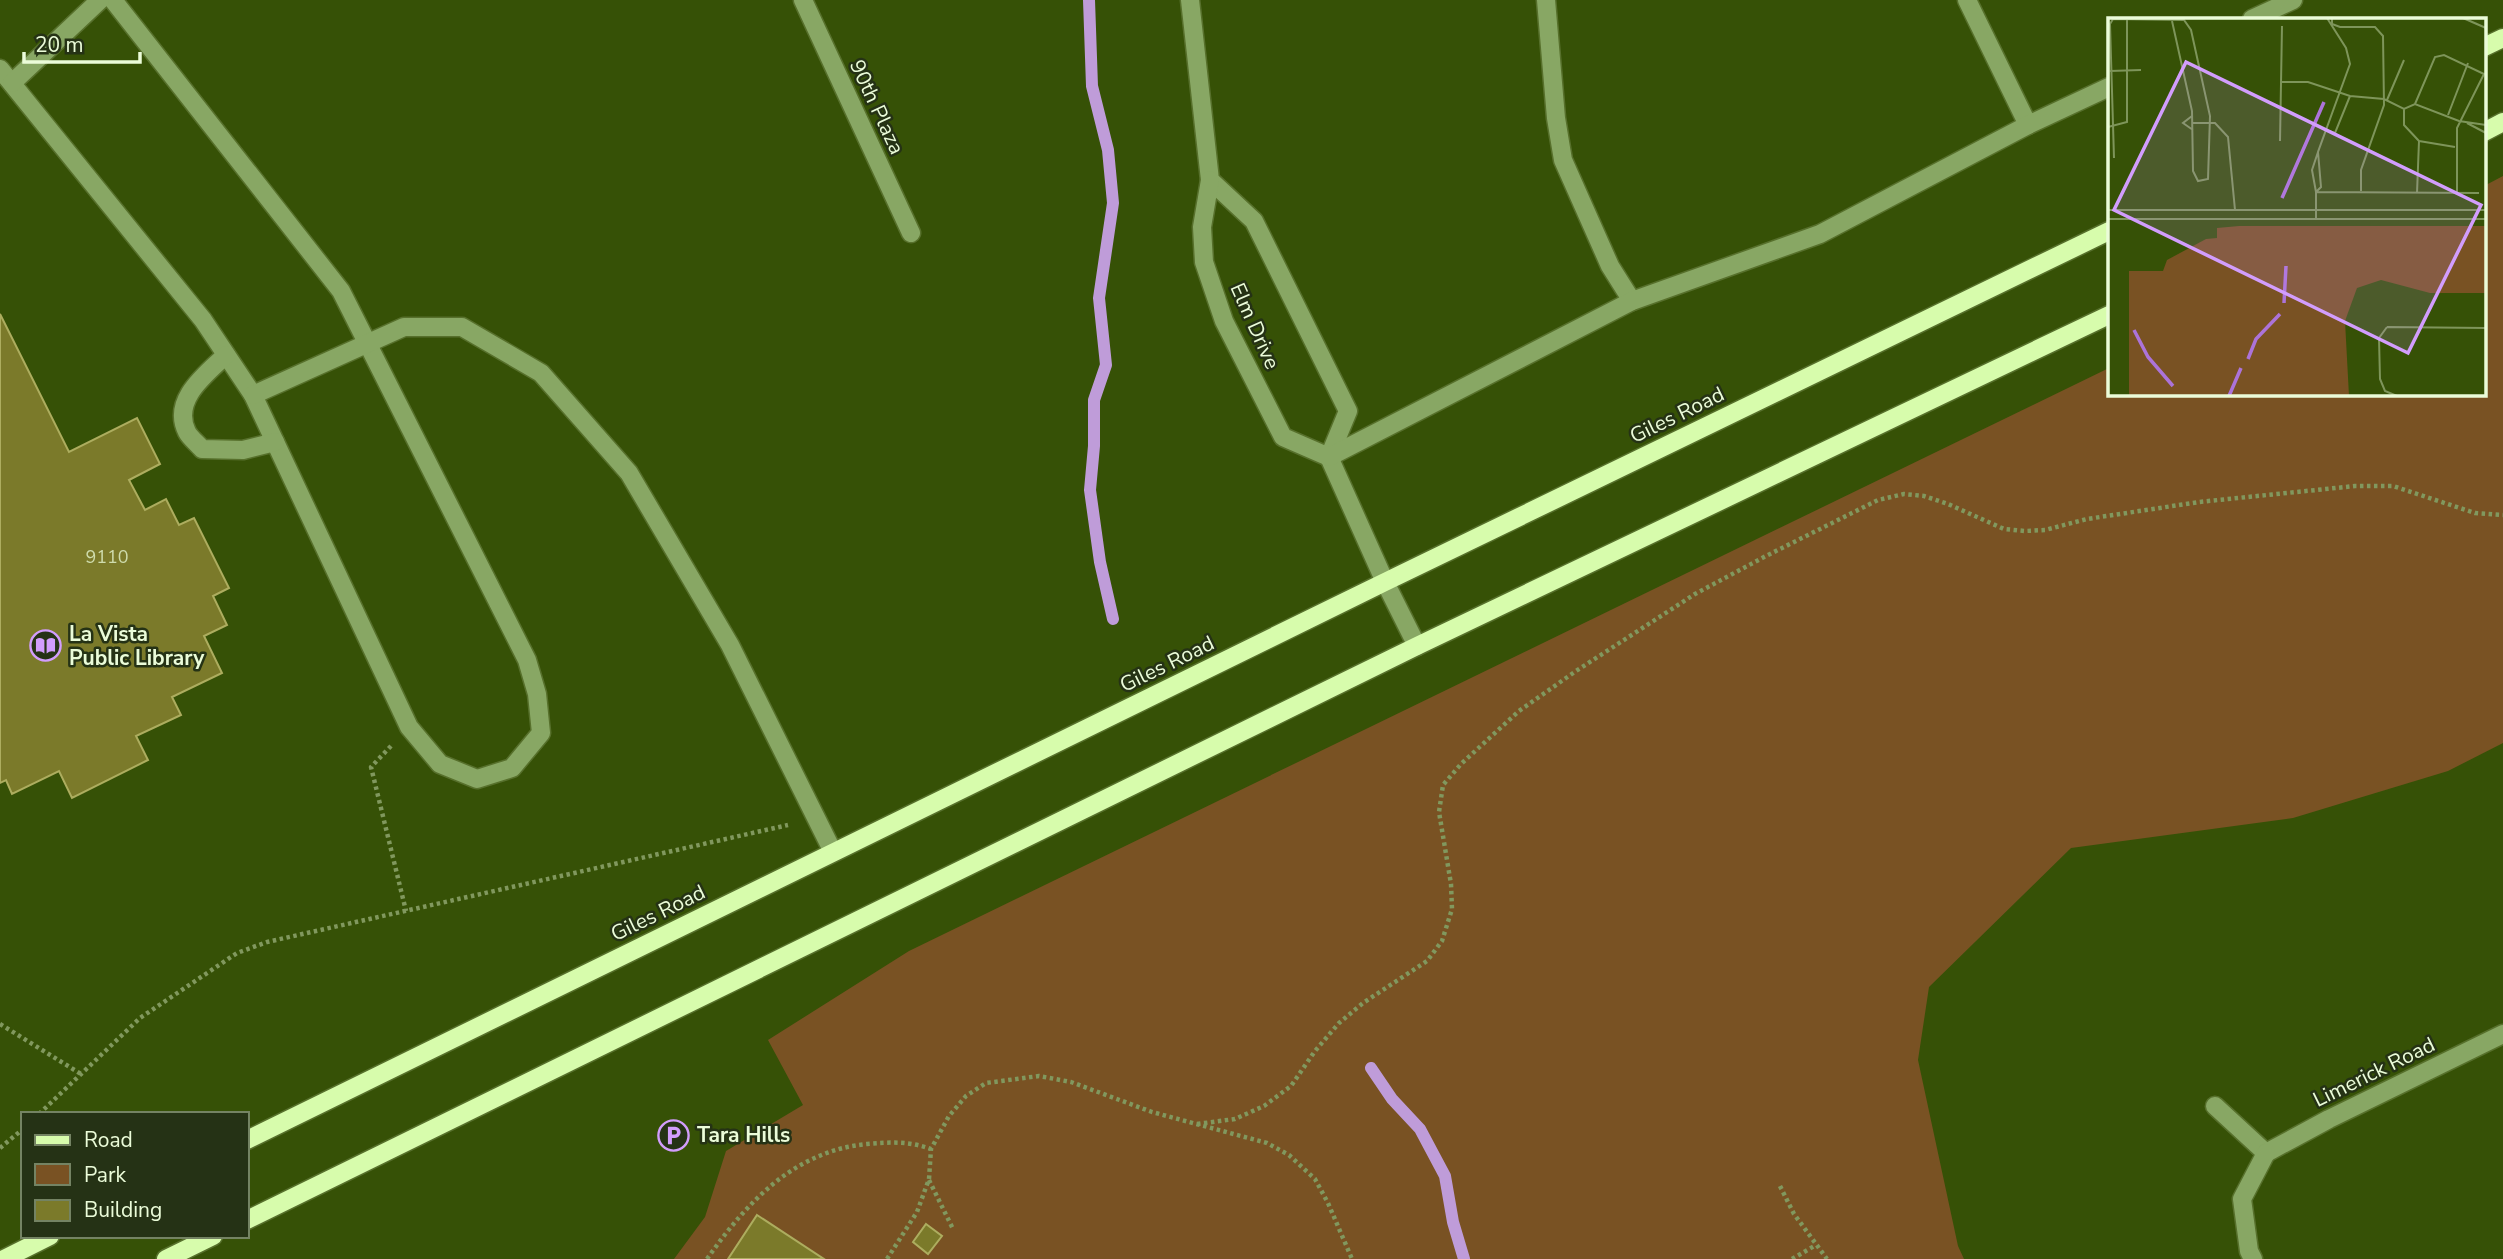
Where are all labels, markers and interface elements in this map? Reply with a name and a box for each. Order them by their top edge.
inset map [2108,18,2486,396]
scale bar [24,21,140,65]
text: 20 m [35,31,84,59]
street label: 90th Plaza [843,55,911,159]
street label: Elm Drive [1224,278,1286,374]
street label: Giles Road [1625,380,1729,450]
house number: 9110 [85,545,129,569]
place label: La Vista Public Library [69,620,205,672]
library icon: La Vista Public Library [29,629,63,663]
street label: Giles Road [1115,629,1219,699]
street label: Giles Road [606,878,710,948]
street label: Limerick Road [2308,1030,2440,1114]
legend [21,1112,248,1238]
parking icon: Tara Hills [657,1118,691,1152]
place label: Tara Hills [697,1121,790,1149]
text: Road [84,1126,133,1154]
text: Park [84,1161,126,1189]
text: Building [84,1196,162,1224]

